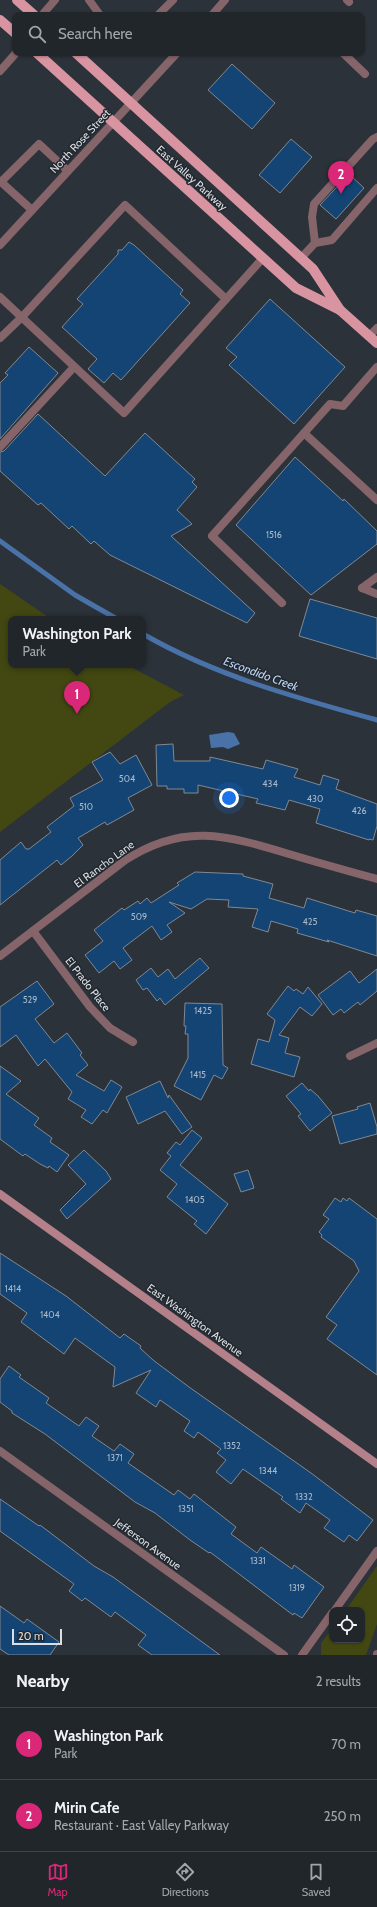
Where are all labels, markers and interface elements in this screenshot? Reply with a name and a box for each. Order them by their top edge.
search box [12,12,365,56]
icon: search [26,23,48,45]
text: Search here [58,25,133,43]
street label: North Rose Street [47,106,114,176]
street label: East Valley Parkway [154,142,231,214]
pin: 2 [328,161,354,194]
house number: 1516 [266,529,282,540]
popup [8,616,146,668]
text: Washington Park [22,625,132,643]
text: Park [22,643,46,659]
water label: Escondido Creek [222,653,301,694]
pin: 1 [64,681,90,714]
house number: 504 [119,773,135,784]
house number: 434 [262,778,278,789]
your location [219,788,239,808]
house number: 430 [307,793,323,804]
house number: 510 [79,801,93,812]
house number: 426 [351,805,367,816]
street label: El Rancho Lane [71,837,137,891]
house number: 509 [131,911,147,922]
house number: 425 [303,916,318,927]
street label: El Prado Place [62,954,114,1014]
house number: 529 [23,994,37,1005]
house number: 1425 [194,1005,212,1016]
house number: 1415 [190,1069,206,1080]
house number: 1405 [185,1194,205,1205]
street label: East Washington Avenue [144,1281,246,1360]
house number: 1414 [5,1283,21,1294]
house number: 1404 [40,1309,60,1320]
house number: 1352 [223,1440,241,1451]
house number: 1371 [107,1452,123,1463]
house number: 1344 [259,1465,277,1476]
house number: 1332 [295,1491,313,1502]
house number: 1351 [178,1503,194,1514]
street label: Jefferson Avenue [111,1515,184,1573]
house number: 1331 [250,1555,266,1566]
house number: 1319 [289,1582,305,1593]
map controls [329,1607,365,1643]
button: locate [329,1607,365,1643]
scale bar [12,1627,62,1646]
text: 20 m [18,1629,44,1643]
text: Nearby [16,1671,69,1691]
text: 2 results [316,1673,361,1689]
text: Washington Park [54,1727,163,1745]
text: 1 [27,1736,31,1752]
text: 70 m [331,1736,361,1752]
text: Park [54,1745,77,1761]
text: Mirin Cafe [54,1799,119,1817]
text: 2 [26,1808,32,1824]
text: 250 m [324,1808,361,1824]
text: Restaurant · East Valley Parkway [54,1817,229,1833]
tab: Map [47,1861,69,1899]
tab: Directions [162,1861,209,1899]
tab: Saved [302,1861,330,1899]

